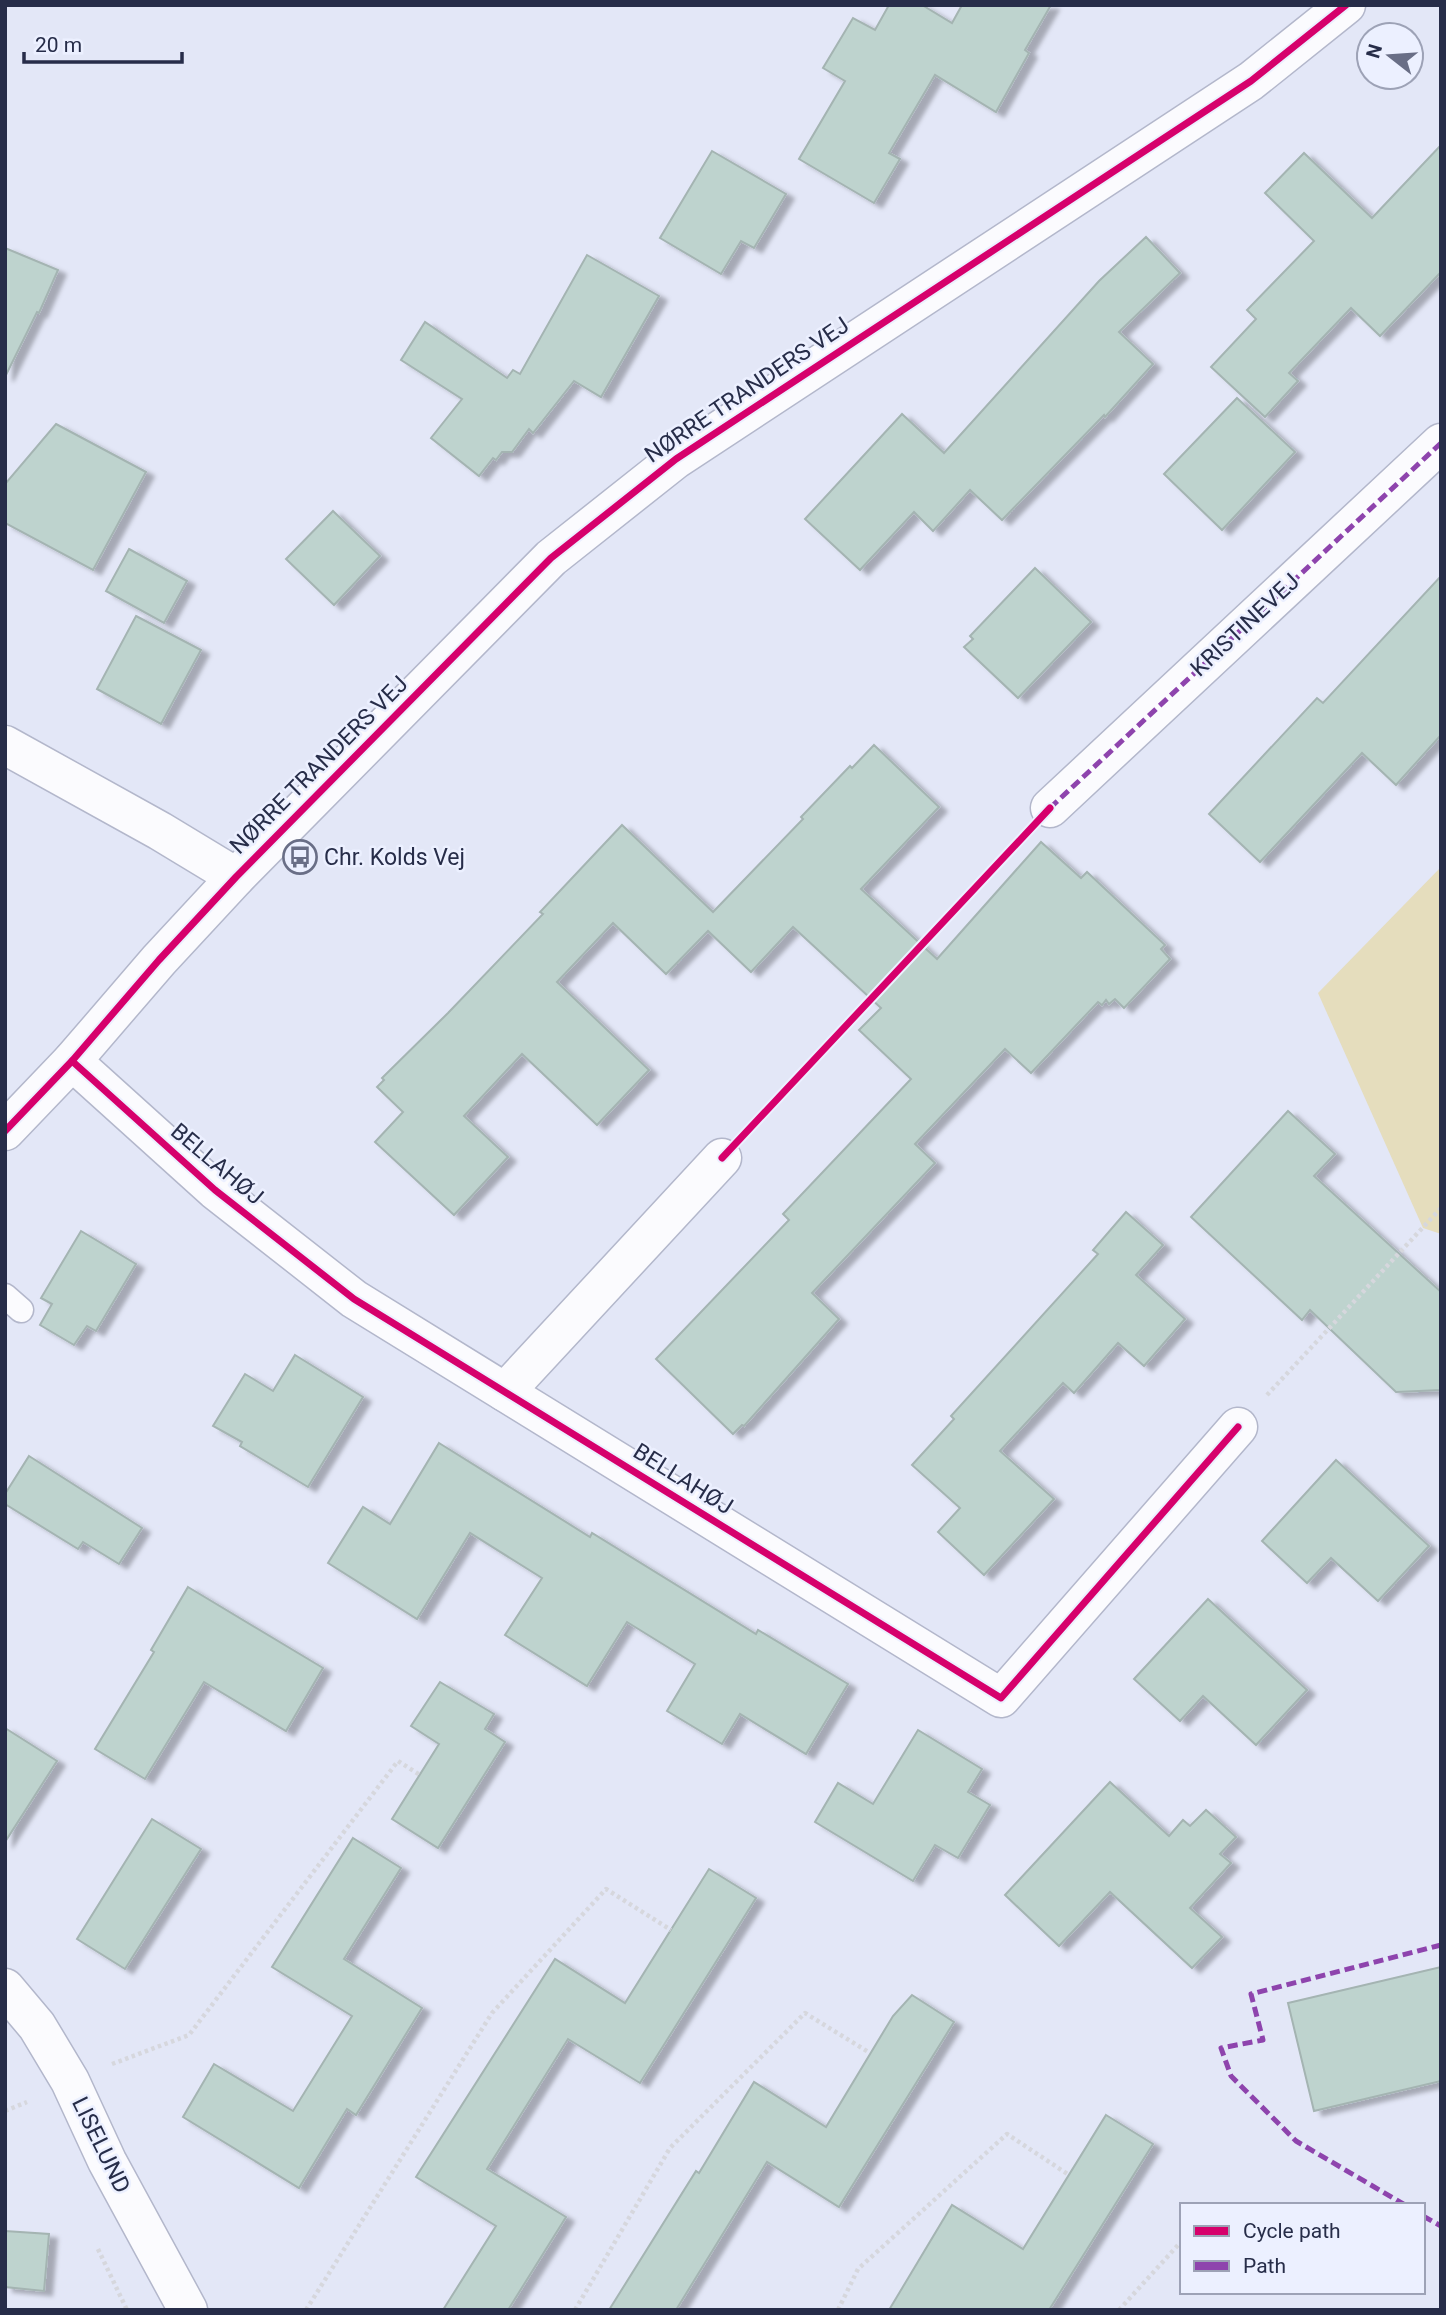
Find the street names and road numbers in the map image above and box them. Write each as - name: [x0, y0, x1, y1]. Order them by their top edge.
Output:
- street label: NØRRE TRANDERS VEJ: [640, 312, 854, 468]
- street label: KRISTINEVEJ: [1185, 568, 1305, 682]
- street label: NØRRE TRANDERS VEJ: [224, 670, 414, 860]
- street label: BELLAHØJ: [165, 1118, 269, 1210]
- street label: BELLAHØJ: [628, 1438, 738, 1520]
- street label: LISELUND: [66, 2093, 136, 2197]

